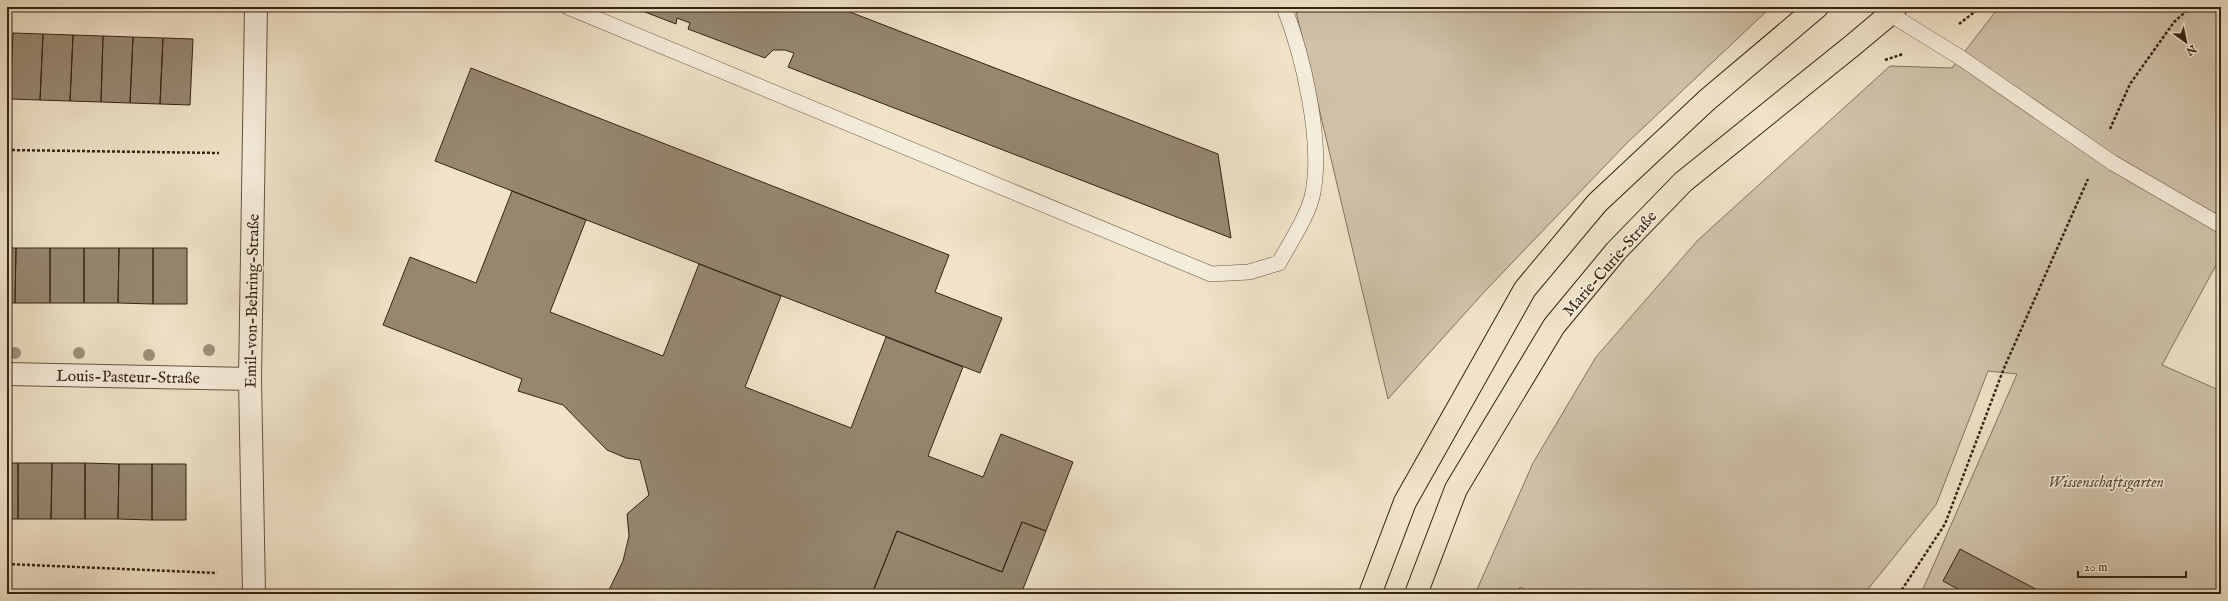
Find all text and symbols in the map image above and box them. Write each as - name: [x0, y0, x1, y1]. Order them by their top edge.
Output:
- north arrow: [2166, 22, 2206, 62]
- text: N: [2183, 41, 2200, 58]
- street label: Marie-Curie-Straße: [1559, 207, 1662, 321]
- street label: Emil-von-Behring-Straße: [241, 214, 265, 388]
- street label: Louis-Pasteur-Straße: [56, 367, 200, 389]
- park label: Wissenschaftsgarten: [2048, 473, 2164, 493]
- scale bar: [2078, 553, 2186, 579]
- text: 20 m: [2084, 560, 2107, 575]

